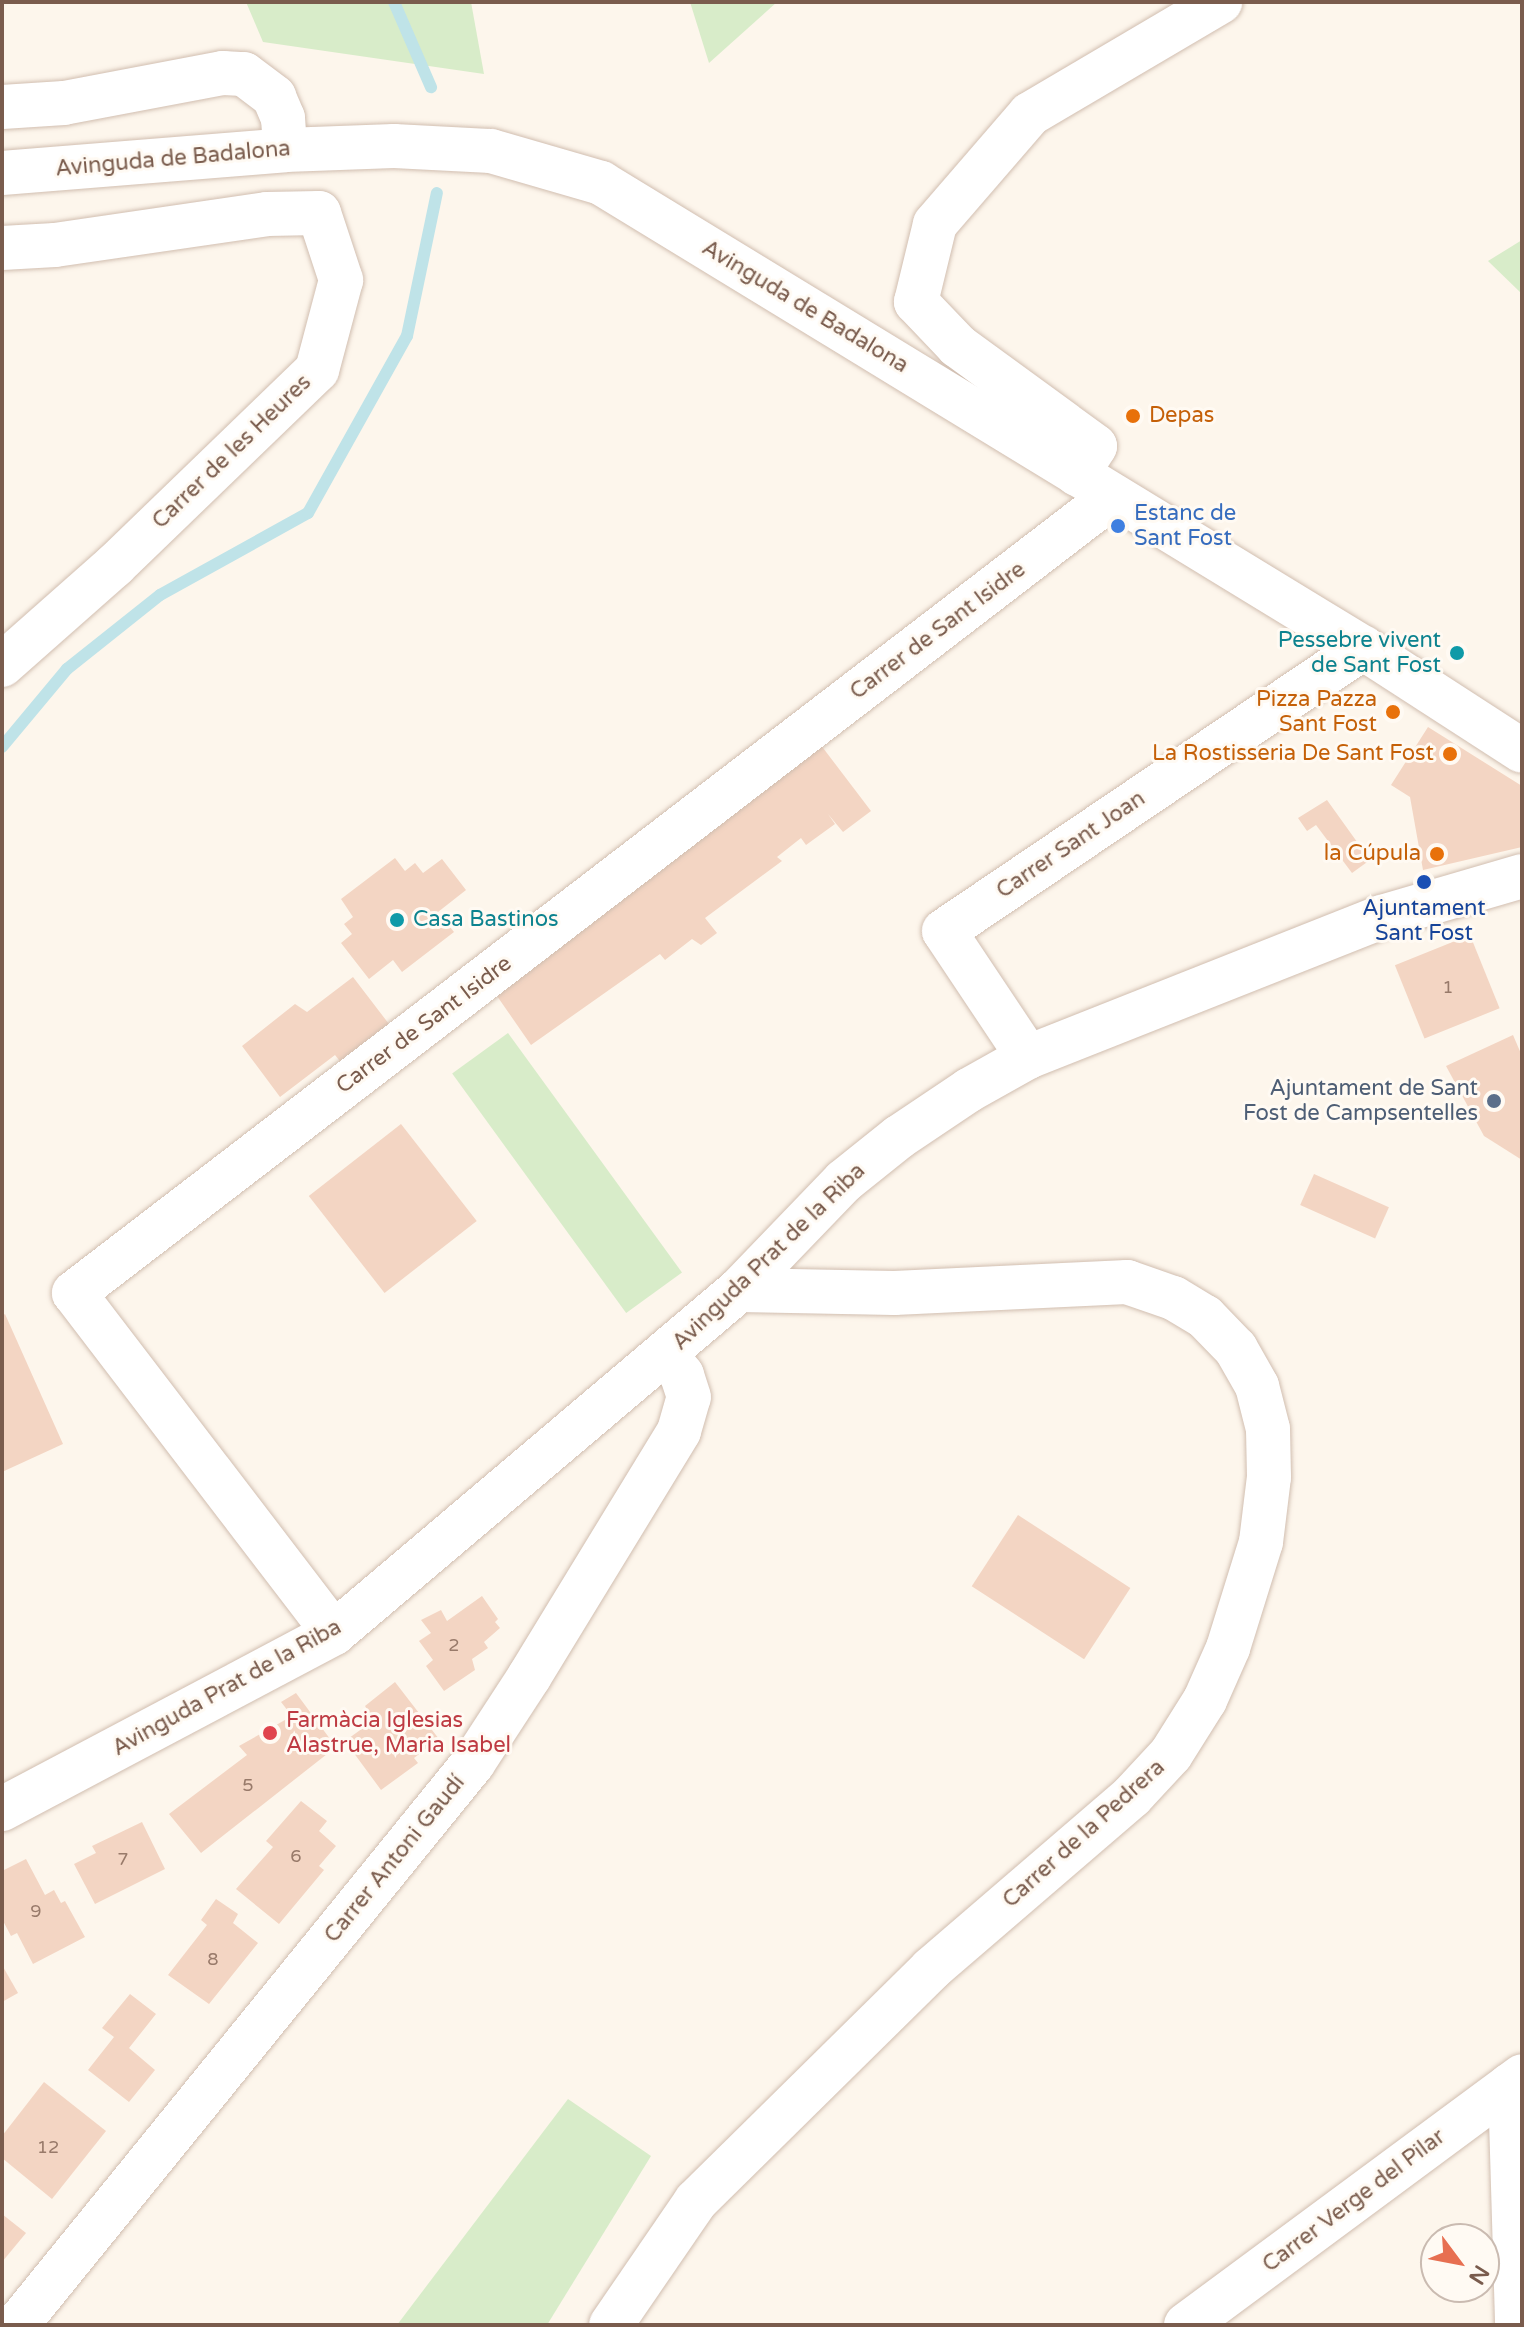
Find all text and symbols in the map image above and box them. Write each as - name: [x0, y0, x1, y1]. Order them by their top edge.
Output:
- street label: Avinguda de Badalona: [54, 136, 292, 182]
- street label: Avinguda de Badalona: [697, 235, 913, 379]
- street label: Carrer de les Heures: [147, 369, 317, 535]
- place label: Depas: [1149, 403, 1214, 429]
- marker: Depas: [1124, 407, 1142, 425]
- place label: Estanc de Sant Fost: [1134, 500, 1236, 552]
- marker: Estanc de Sant Fost: [1109, 517, 1127, 535]
- street label: Carrer de Sant Isidre: [845, 557, 1031, 705]
- place label: Pessebre vivent de Sant Fost: [1278, 627, 1441, 678]
- marker: Pessebre vivent de Sant Fost: [1448, 644, 1466, 662]
- place label: Pizza Pazza Sant Fost: [1256, 686, 1377, 738]
- marker: Pizza Pazza Sant Fost: [1384, 703, 1402, 721]
- place label: La Rostisseria De Sant Fost: [1152, 741, 1434, 767]
- marker: La Rostisseria De Sant Fost: [1441, 745, 1459, 763]
- street label: Carrer Sant Joan: [992, 786, 1150, 904]
- place label: la Cúpula: [1324, 841, 1421, 867]
- marker: la Cúpula: [1428, 845, 1446, 863]
- marker: Ajuntament Sant Fost: [1415, 873, 1433, 891]
- place label: Ajuntament Sant Fost: [1362, 895, 1486, 946]
- place label: Casa Bastinos: [413, 907, 559, 933]
- marker: Casa Bastinos: [388, 911, 406, 929]
- street label: Carrer de Sant Isidre: [331, 951, 517, 1099]
- house number: 1: [1442, 976, 1454, 998]
- place label: Ajuntament de Sant Fost de Campsentelles: [1243, 1075, 1478, 1126]
- marker: Ajuntament de Sant Fost de Campsentelles: [1485, 1092, 1503, 1110]
- street label: Avinguda Prat de la Riba: [667, 1158, 871, 1356]
- street label: Avinguda Prat de la Riba: [108, 1614, 346, 1762]
- house number: 2: [448, 1634, 460, 1656]
- place label: Farmàcia Iglesias Alastrue, Maria Isabel: [286, 1707, 511, 1758]
- marker: Farmàcia Iglesias Alastrue, Maria Isabel: [261, 1724, 279, 1742]
- street label: Carrer de la Pedrera: [998, 1754, 1170, 1914]
- street label: Carrer Antoni Gaudí: [319, 1770, 471, 1948]
- house number: 5: [242, 1774, 254, 1796]
- house number: 6: [290, 1845, 302, 1867]
- house number: 7: [117, 1848, 129, 1870]
- house number: 9: [30, 1900, 42, 1922]
- house number: 8: [207, 1948, 219, 1970]
- street label: Carrer Verge del Pilar: [1258, 2124, 1450, 2278]
- house number: 12: [37, 2136, 59, 2158]
- north arrow: [1420, 2223, 1500, 2303]
- text: N: [1463, 2260, 1494, 2289]

